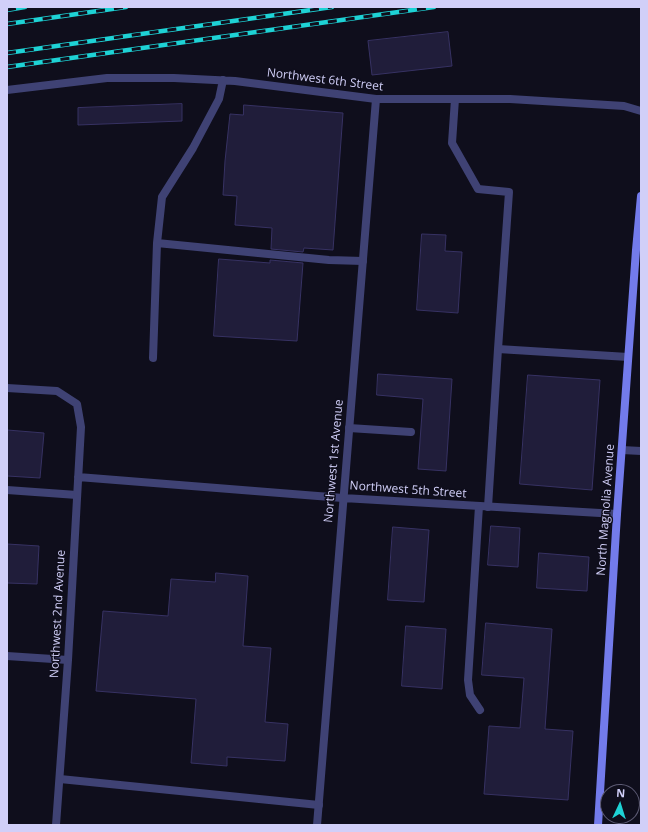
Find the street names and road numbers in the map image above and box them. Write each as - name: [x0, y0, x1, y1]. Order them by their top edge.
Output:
- street label: Northwest 6th Street: [266, 66, 384, 94]
- street label: Northwest 1st Avenue: [321, 399, 347, 523]
- street label: North Magnolia Avenue: [594, 444, 618, 576]
- street label: Northwest 5th Street: [349, 479, 467, 501]
- street label: Northwest 2nd Avenue: [47, 550, 69, 678]

